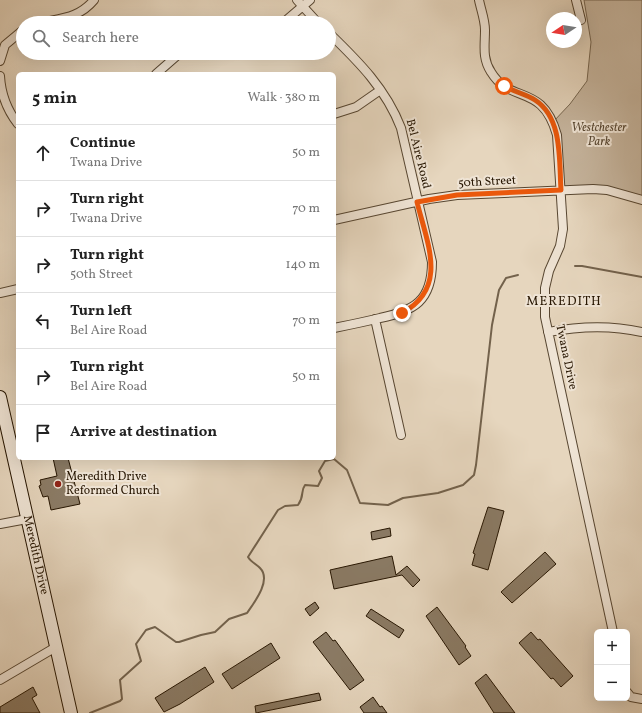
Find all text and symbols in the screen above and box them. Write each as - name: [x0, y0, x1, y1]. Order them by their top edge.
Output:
- north arrow: [546, 12, 582, 48]
- search box: [16, 16, 336, 60]
- icon: search: [30, 27, 52, 49]
- text: Search here: [62, 28, 139, 49]
- route start: [495, 77, 513, 95]
- text: 5 min: [32, 87, 77, 110]
- text: Walk · 380 m: [247, 89, 320, 107]
- street label: Bel Aire Road: [402, 117, 434, 191]
- park label: Westchester Park: [571, 120, 627, 150]
- text: Continue: [70, 133, 135, 154]
- icon: ahead: [32, 142, 54, 164]
- text: 50 m: [292, 144, 320, 162]
- text: Twana Drive: [70, 154, 142, 172]
- street label: 50th Street: [458, 172, 516, 192]
- text: Turn right: [70, 189, 144, 210]
- icon: right: [32, 198, 54, 220]
- text: 70 m: [292, 200, 320, 218]
- text: Twana Drive: [70, 210, 142, 228]
- text: Turn right: [70, 245, 144, 266]
- icon: right: [32, 254, 54, 276]
- text: 140 m: [286, 256, 320, 274]
- text: 50th Street: [70, 266, 133, 284]
- district label: MEREDITH: [526, 293, 602, 311]
- text: Turn left: [70, 301, 132, 322]
- route end: [393, 304, 411, 322]
- icon: left: [32, 310, 54, 332]
- text: 70 m: [292, 312, 320, 330]
- text: Bel Aire Road: [70, 322, 147, 340]
- street label: Twana Drive: [551, 323, 581, 392]
- text: Turn right: [70, 357, 144, 378]
- icon: right: [32, 366, 54, 388]
- text: 50 m: [292, 368, 320, 386]
- text: Bel Aire Road: [70, 378, 147, 396]
- icon: arrive: [32, 422, 54, 444]
- text: Arrive at destination: [70, 422, 217, 443]
- place label: Meredith Drive Reformed Church: [66, 469, 160, 499]
- marker: Meredith Drive Reformed Church: [53, 479, 63, 489]
- street label: Meredith Drive: [19, 514, 52, 597]
- map controls: [594, 629, 630, 701]
- button: +: [594, 629, 630, 665]
- button: −: [594, 665, 630, 701]

